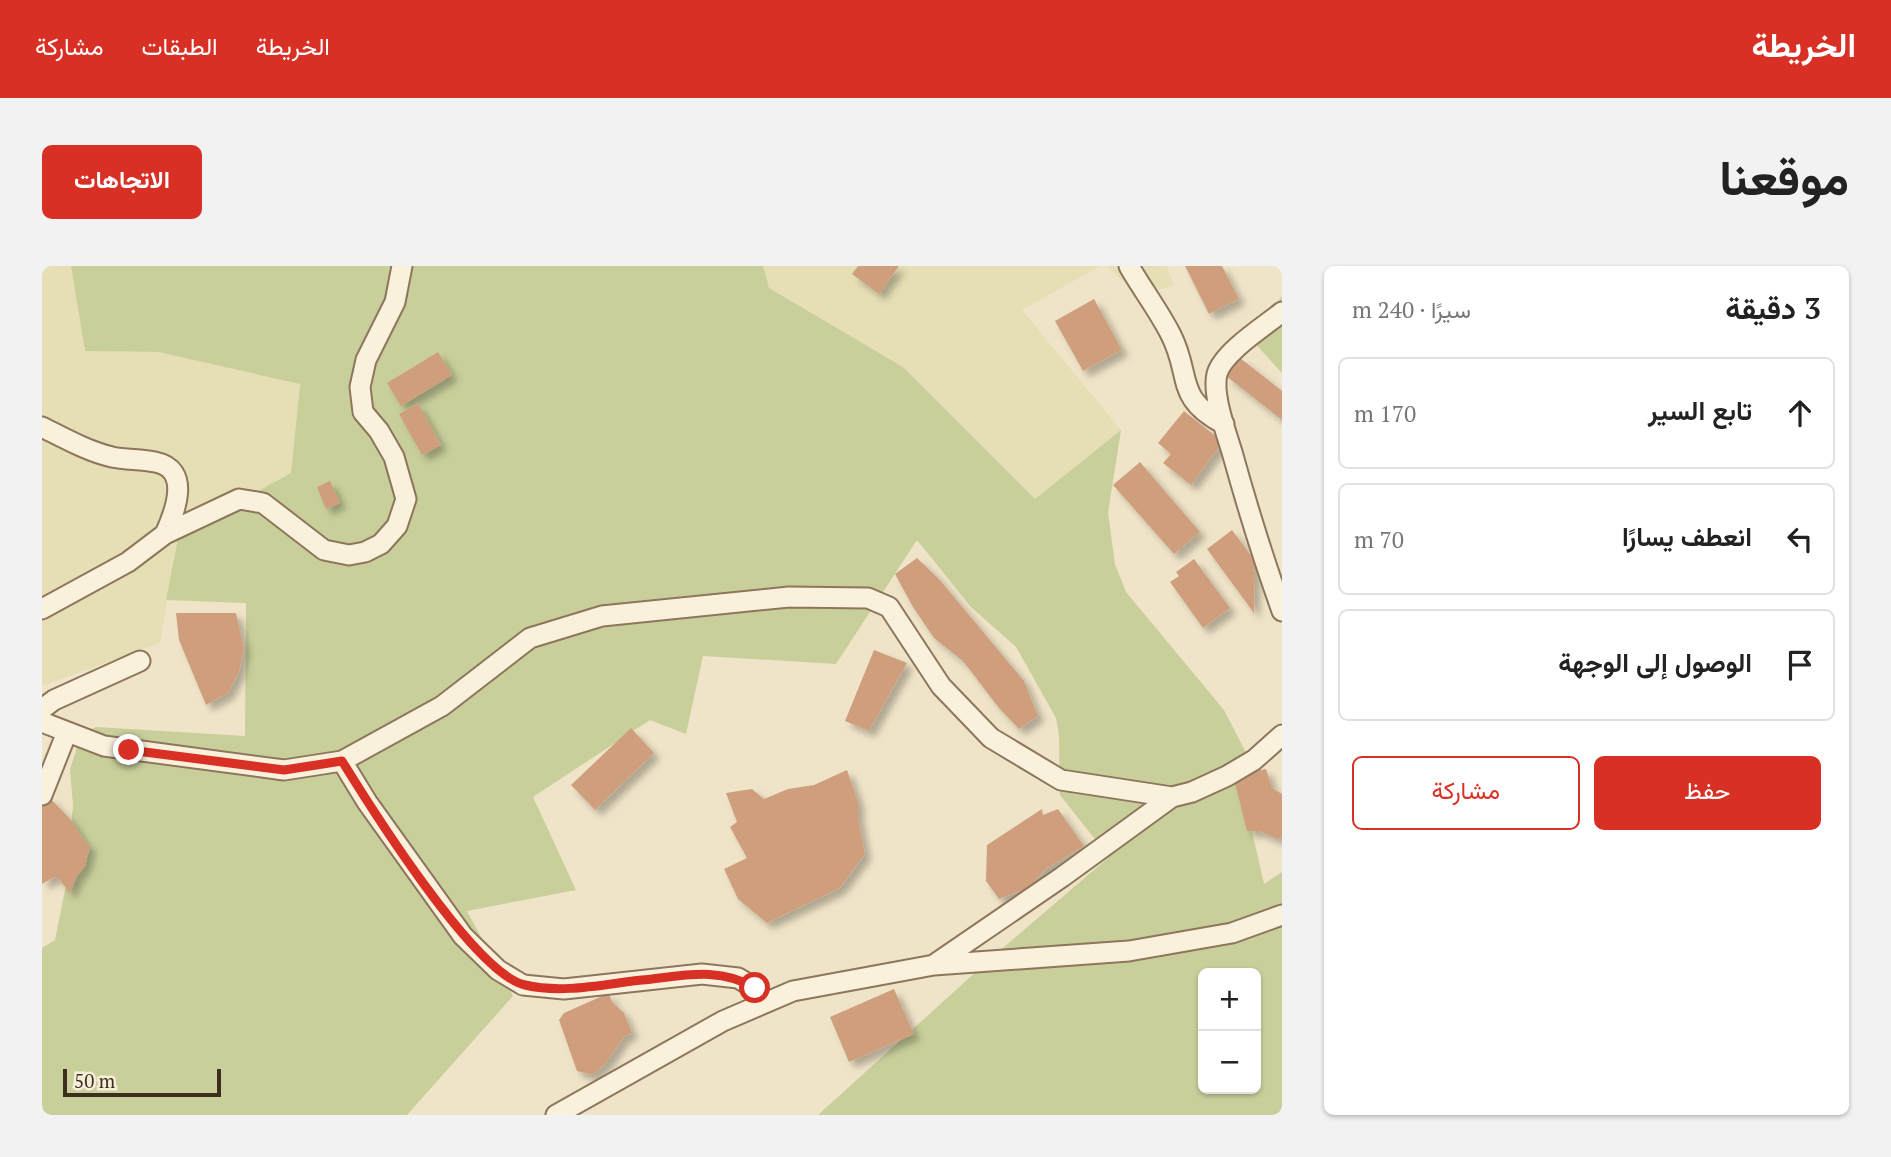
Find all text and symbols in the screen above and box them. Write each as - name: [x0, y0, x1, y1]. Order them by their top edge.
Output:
- text: الخريطة: [1752, 23, 1856, 66]
- text: مشاركة: [35, 30, 103, 62]
- text: الطبقات: [141, 30, 218, 62]
- text: الخريطة: [256, 30, 330, 62]
- text: موقعنا: [1719, 144, 1849, 209]
- button: الاتجاهات: [42, 145, 202, 219]
- text: 3 دقيقة: [1725, 288, 1821, 328]
- text: سيرًا · 240 m: [1352, 294, 1471, 325]
- text: تابع السير: [1648, 393, 1752, 427]
- icon: ahead: [1781, 394, 1819, 432]
- text: 170 m: [1354, 398, 1416, 429]
- text: انعطف يسارًا: [1622, 519, 1752, 553]
- icon: left: [1781, 520, 1819, 558]
- text: 70 m: [1354, 524, 1404, 555]
- text: الوصول إلى الوجهة: [1558, 645, 1752, 679]
- icon: arrive: [1781, 646, 1819, 684]
- route end: [113, 734, 144, 765]
- button: مشاركة: [1352, 756, 1580, 830]
- button: حفظ: [1594, 756, 1821, 830]
- map controls: [1198, 968, 1261, 1094]
- button: +: [1198, 968, 1261, 1031]
- route start: [739, 972, 770, 1003]
- button: −: [1198, 1031, 1261, 1094]
- scale bar: [63, 1066, 220, 1098]
- text: 50 m: [74, 1068, 115, 1093]

